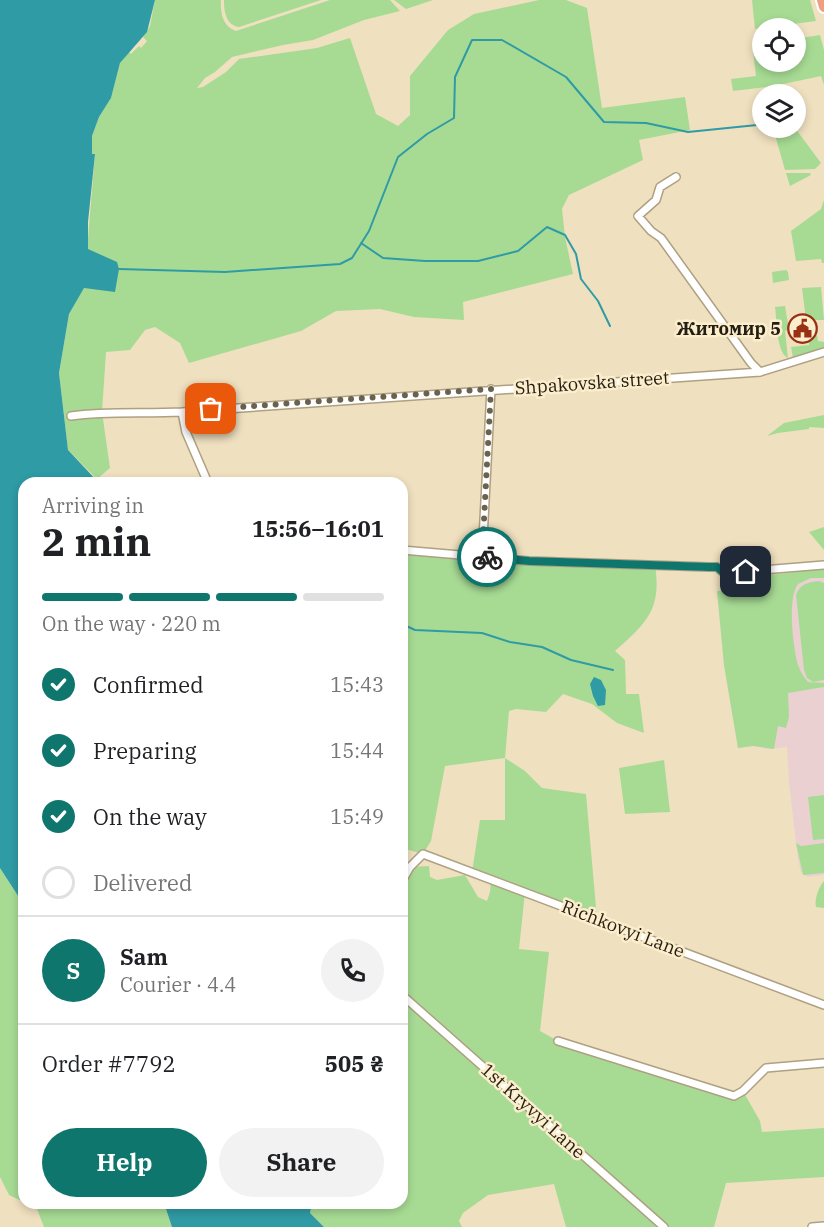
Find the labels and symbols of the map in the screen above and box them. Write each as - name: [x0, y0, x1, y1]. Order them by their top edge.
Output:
- public building icon: Житомир 5: [786, 313, 818, 345]
- place label: Житомир 5: [676, 317, 781, 340]
- street label: Shpakovska street: [514, 366, 670, 399]
- pin: [185, 383, 236, 434]
- courier: [457, 527, 517, 587]
- pin: [720, 546, 771, 597]
- street label: Richkovyi Lane: [559, 895, 688, 963]
- street label: 1st Kryvyi Lane: [476, 1058, 590, 1163]

